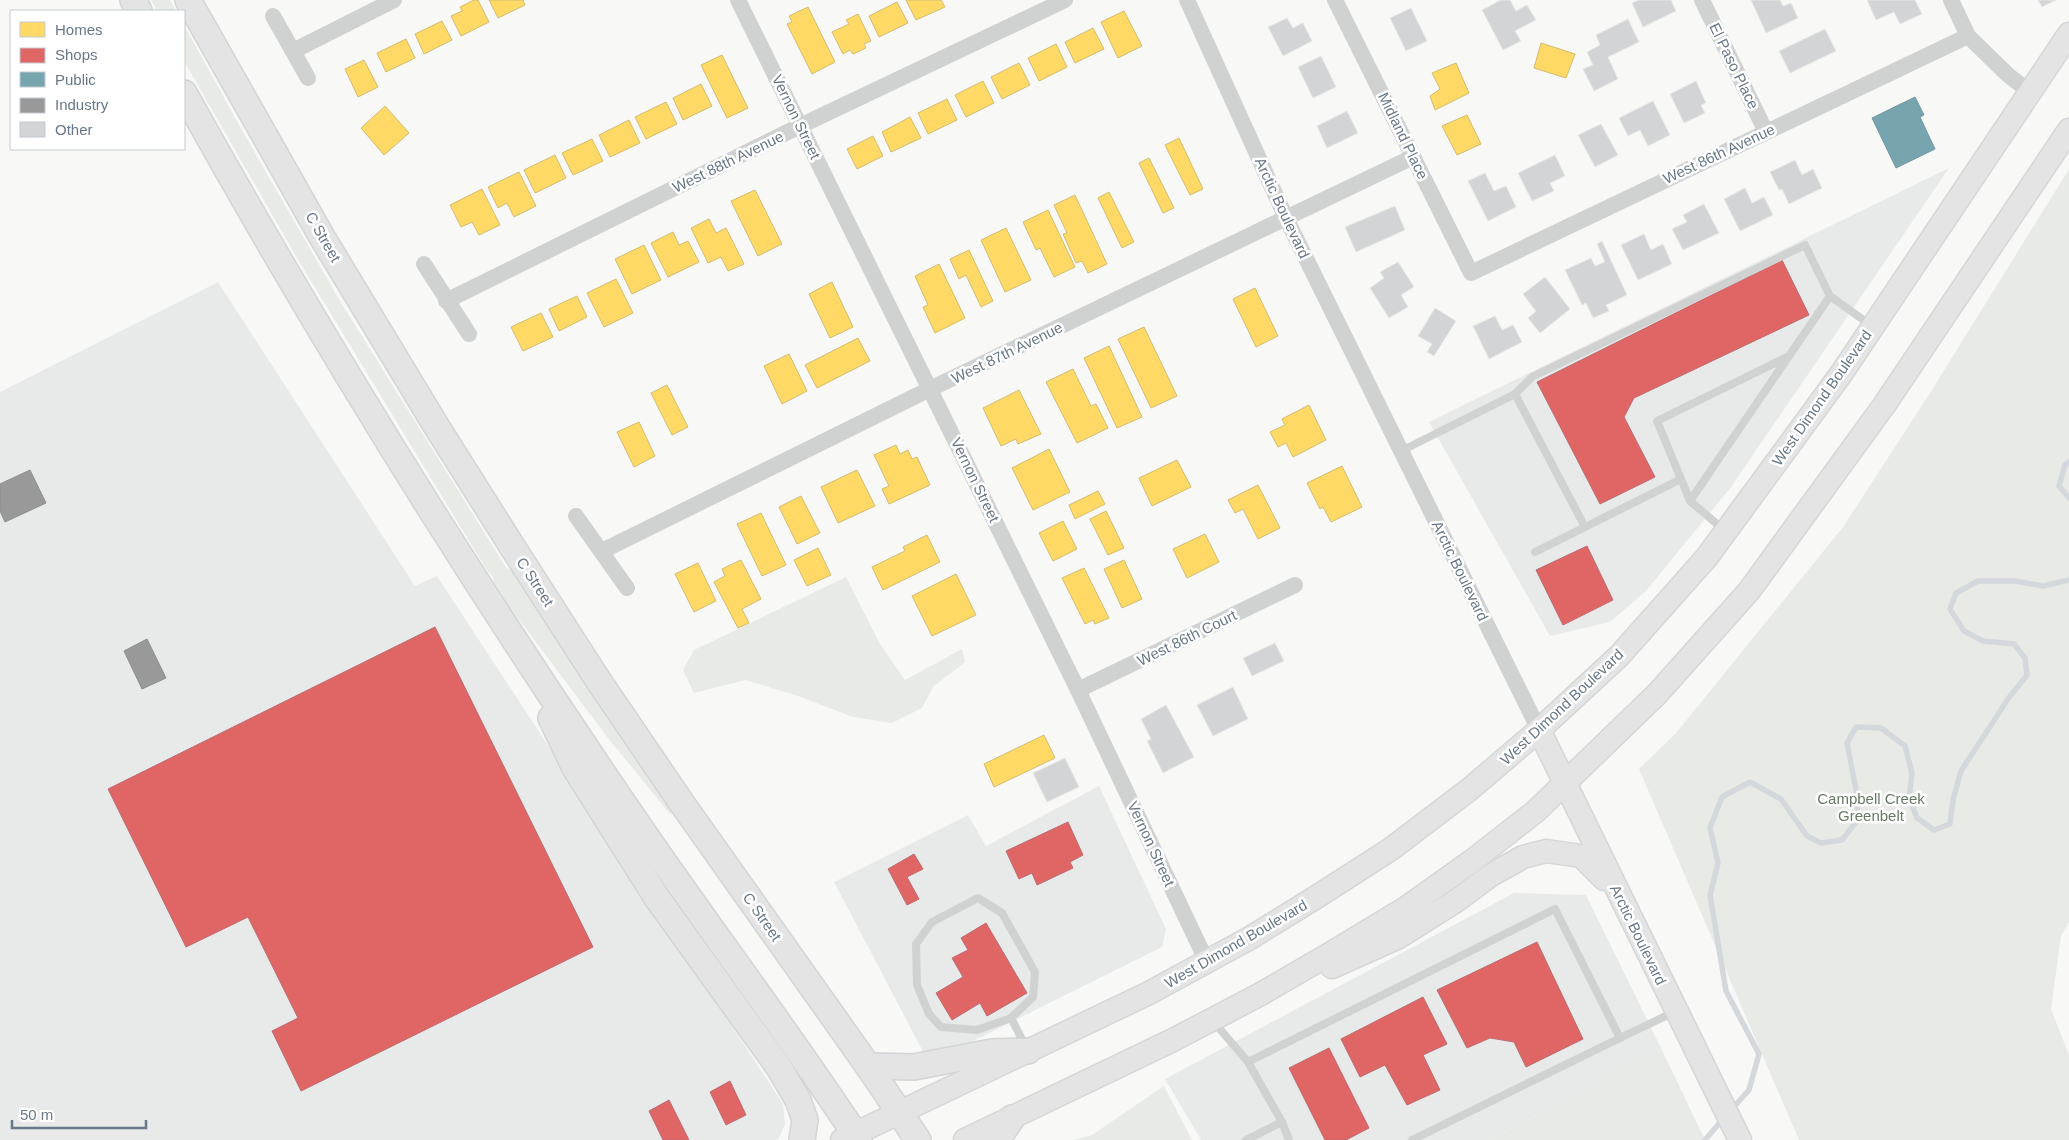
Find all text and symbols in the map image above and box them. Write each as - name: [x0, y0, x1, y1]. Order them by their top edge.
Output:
- legend: [10, 10, 185, 150]
- street label: El Paso Place: [1706, 20, 1763, 111]
- text: Homes: [55, 21, 103, 38]
- text: Shops: [55, 46, 98, 63]
- text: Public: [55, 71, 96, 88]
- street label: Vernon Street: [769, 72, 825, 162]
- street label: Midland Place: [1375, 90, 1432, 182]
- text: Industry: [55, 96, 109, 113]
- street label: West 86th Avenue: [1660, 120, 1777, 187]
- text: Other: [55, 121, 93, 138]
- street label: West 88th Avenue: [670, 127, 786, 196]
- street label: Arctic Boulevard: [1252, 155, 1313, 261]
- street label: C Street: [302, 209, 345, 266]
- street label: West 87th Avenue: [949, 318, 1065, 387]
- street label: West Dimond Boulevard: [1768, 327, 1875, 469]
- street label: Vernon Street: [948, 435, 1004, 525]
- street label: Arctic Boulevard: [1429, 518, 1492, 624]
- street label: C Street: [513, 554, 558, 610]
- street label: West 86th Court: [1134, 606, 1240, 669]
- street label: West Dimond Boulevard: [1497, 645, 1627, 768]
- park label: Campbell Creek Greenbelt: [1817, 790, 1925, 824]
- street label: Vernon Street: [1124, 799, 1179, 890]
- street label: Arctic Boulevard: [1607, 882, 1670, 988]
- street label: C Street: [740, 889, 786, 945]
- street label: West Dimond Boulevard: [1162, 896, 1310, 991]
- scale bar: [12, 1098, 146, 1130]
- text: 50 m: [20, 1106, 53, 1123]

